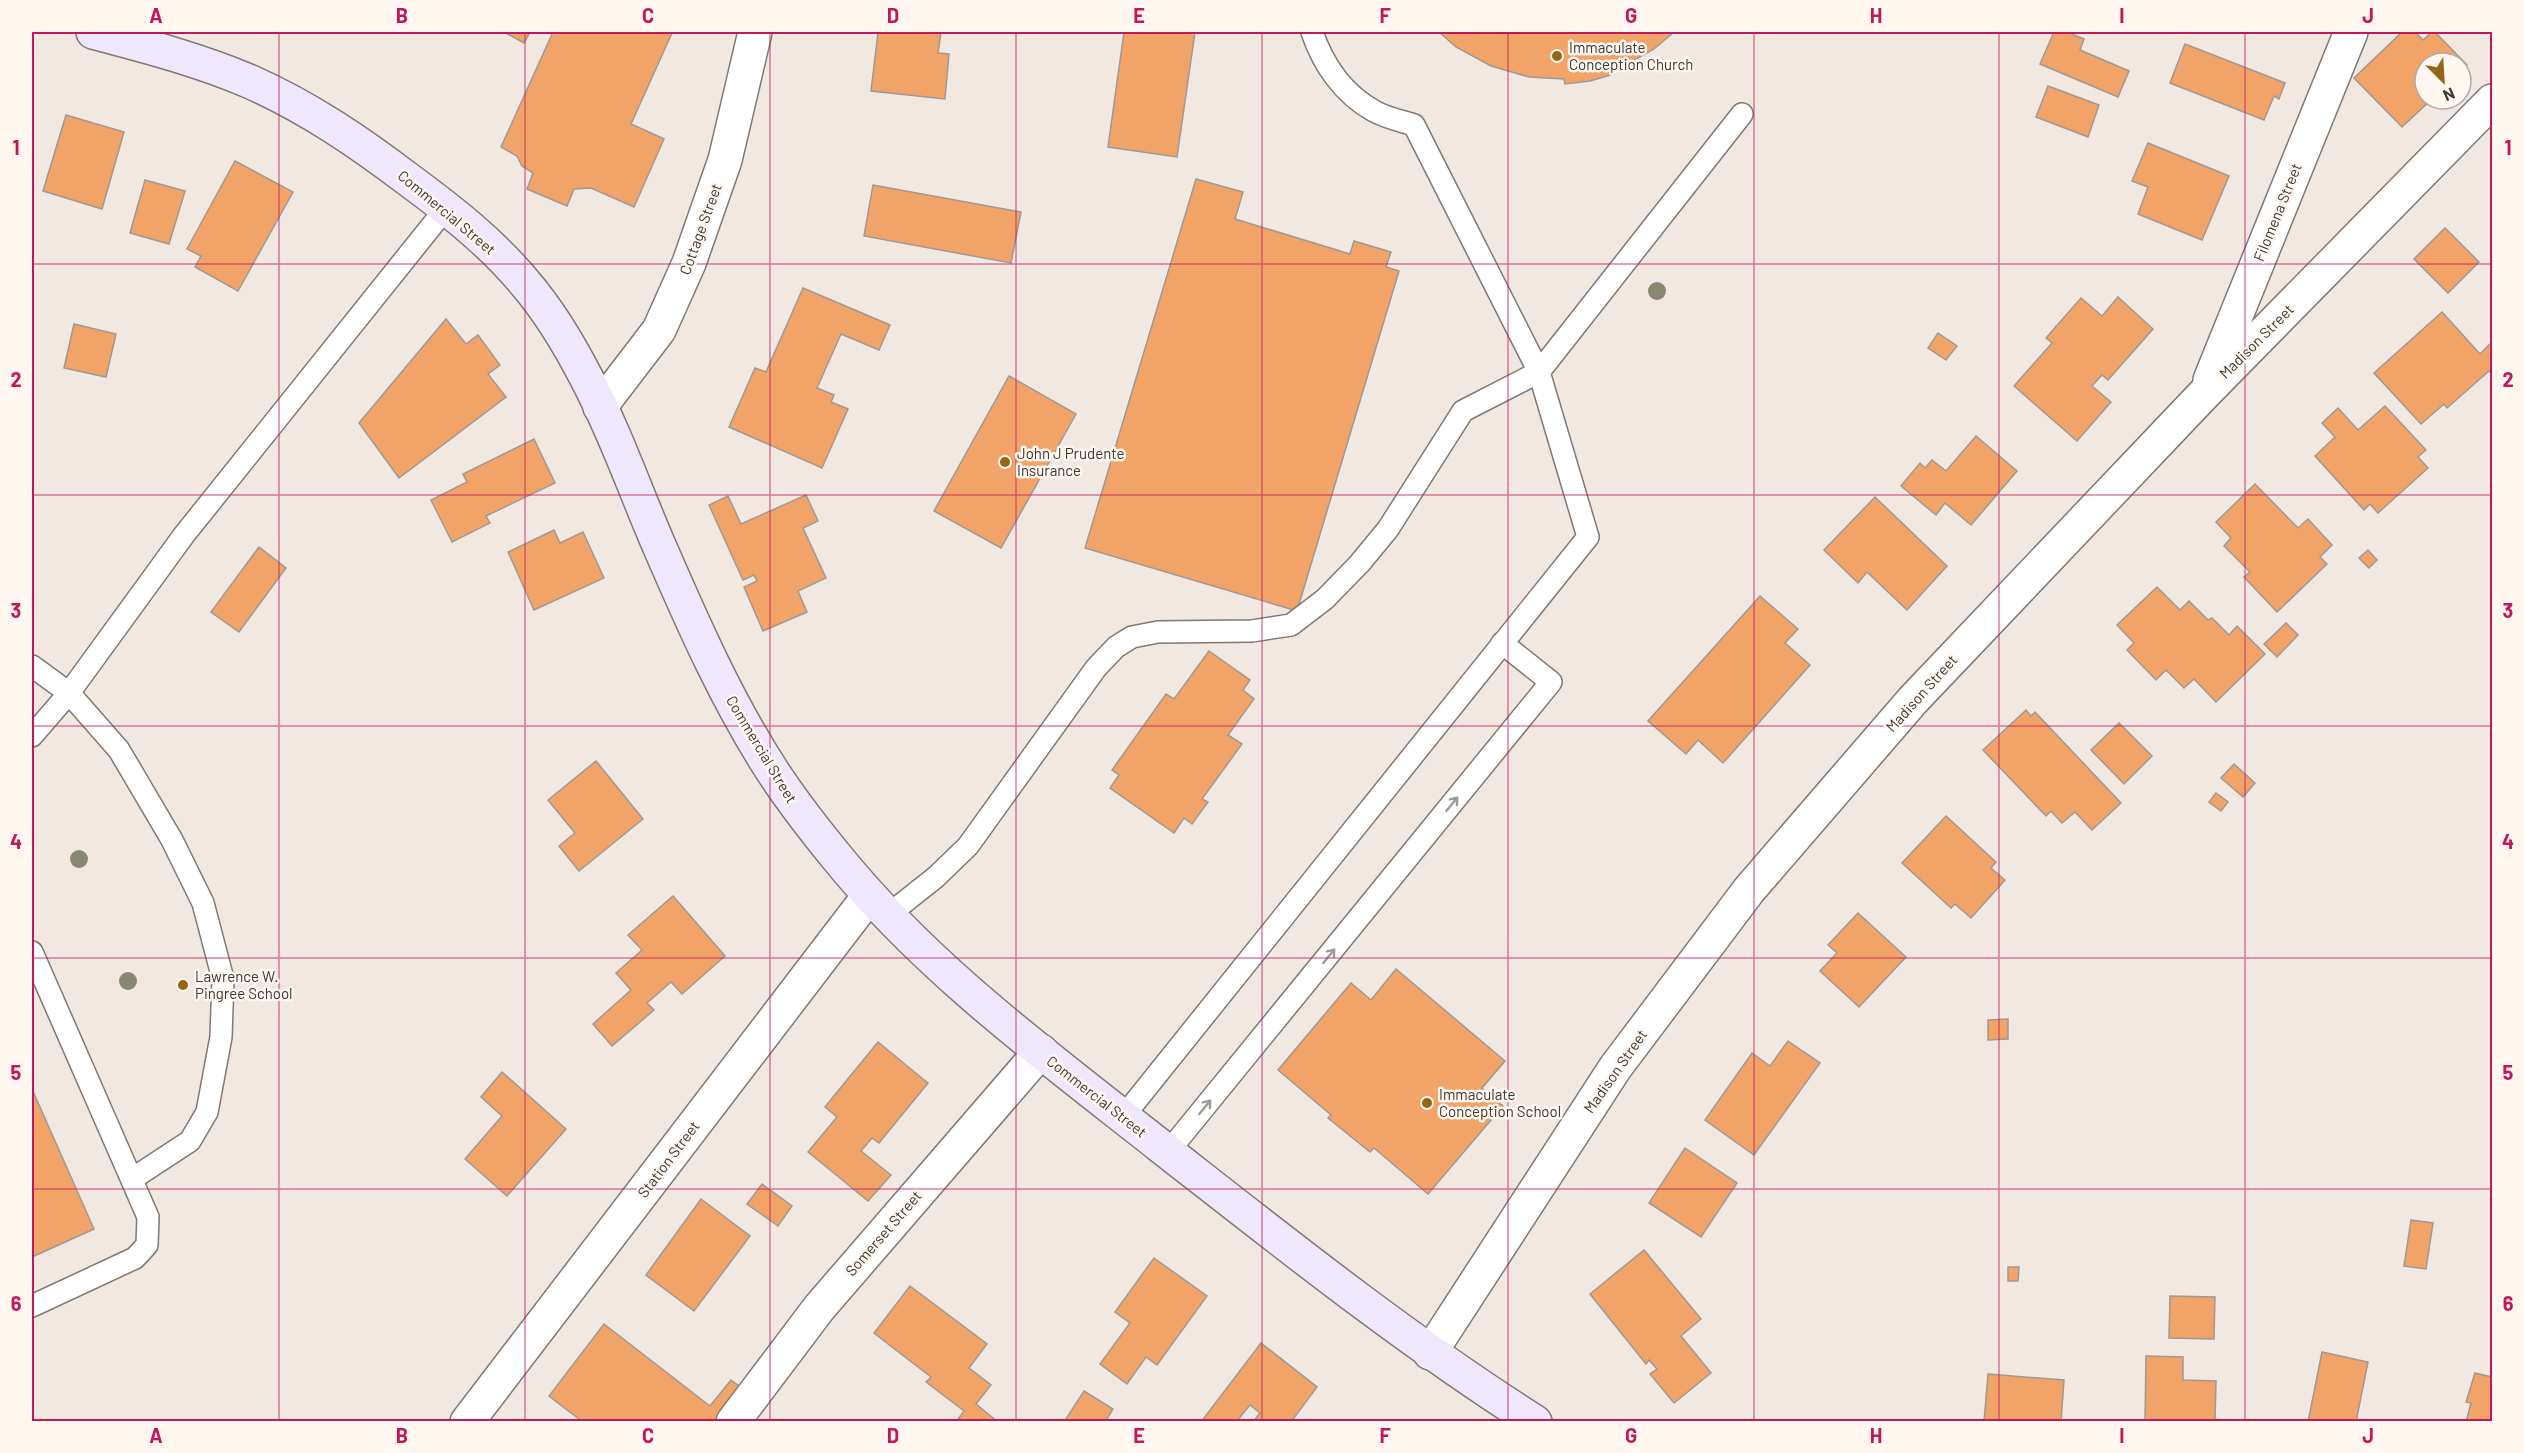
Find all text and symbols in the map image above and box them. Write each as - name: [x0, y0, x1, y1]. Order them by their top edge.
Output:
- text: A: [149, 3, 163, 27]
- text: B: [396, 3, 408, 27]
- text: C: [642, 3, 654, 27]
- text: D: [887, 3, 899, 27]
- text: E: [1133, 3, 1145, 27]
- text: F: [1379, 3, 1391, 27]
- text: G: [1625, 3, 1637, 27]
- text: H: [1870, 3, 1882, 27]
- text: I: [2119, 3, 2125, 27]
- text: J: [2362, 3, 2374, 27]
- place label: Immaculate Conception Church: [1569, 38, 1693, 73]
- marker: Immaculate Conception Church: [1550, 49, 1564, 63]
- north arrow: [2413, 51, 2473, 111]
- text: N: [2441, 84, 2458, 106]
- text: 1: [12, 135, 20, 159]
- text: 1: [2504, 135, 2512, 159]
- street label: Filomena Street: [2249, 160, 2305, 264]
- street label: Commercial Street: [394, 166, 500, 258]
- street label: Cottage Street: [675, 181, 725, 277]
- street label: Madison Street: [2215, 300, 2297, 382]
- text: 2: [10, 367, 22, 391]
- text: 2: [2502, 367, 2514, 391]
- place label: John J Prudente Insurance: [1017, 444, 1125, 479]
- marker: John J Prudente Insurance: [998, 455, 1012, 469]
- text: 3: [11, 598, 21, 622]
- text: 3: [2503, 598, 2513, 622]
- street label: Madison Street: [1882, 651, 1960, 735]
- street label: Commercial Street: [723, 692, 801, 806]
- one-way arrow: [1445, 796, 1458, 812]
- text: 4: [10, 829, 22, 853]
- text: 4: [2502, 829, 2514, 853]
- one-way arrow: [1322, 948, 1335, 964]
- place label: Lawrence W. Pingree School: [195, 967, 293, 1002]
- marker: Lawrence W. Pingree School: [176, 978, 190, 992]
- street label: Madison Street: [1580, 1026, 1650, 1116]
- street label: Commercial Street: [1043, 1051, 1151, 1141]
- text: 5: [11, 1060, 22, 1084]
- text: 5: [2503, 1060, 2514, 1084]
- place label: Immaculate Conception School: [1439, 1085, 1561, 1120]
- marker: Immaculate Conception School: [1420, 1096, 1434, 1110]
- one-way arrow: [1199, 1099, 1212, 1115]
- street label: Station Street: [633, 1117, 703, 1201]
- street label: Somerset Street: [841, 1187, 925, 1279]
- text: 6: [11, 1291, 22, 1315]
- text: 6: [2503, 1291, 2514, 1315]
- text: A: [149, 1423, 163, 1447]
- text: B: [396, 1423, 408, 1447]
- text: C: [642, 1423, 654, 1447]
- text: D: [887, 1423, 899, 1447]
- text: E: [1133, 1423, 1145, 1447]
- text: F: [1379, 1423, 1391, 1447]
- text: G: [1625, 1423, 1637, 1447]
- text: H: [1870, 1423, 1882, 1447]
- text: I: [2119, 1423, 2125, 1447]
- text: J: [2362, 1423, 2374, 1447]

